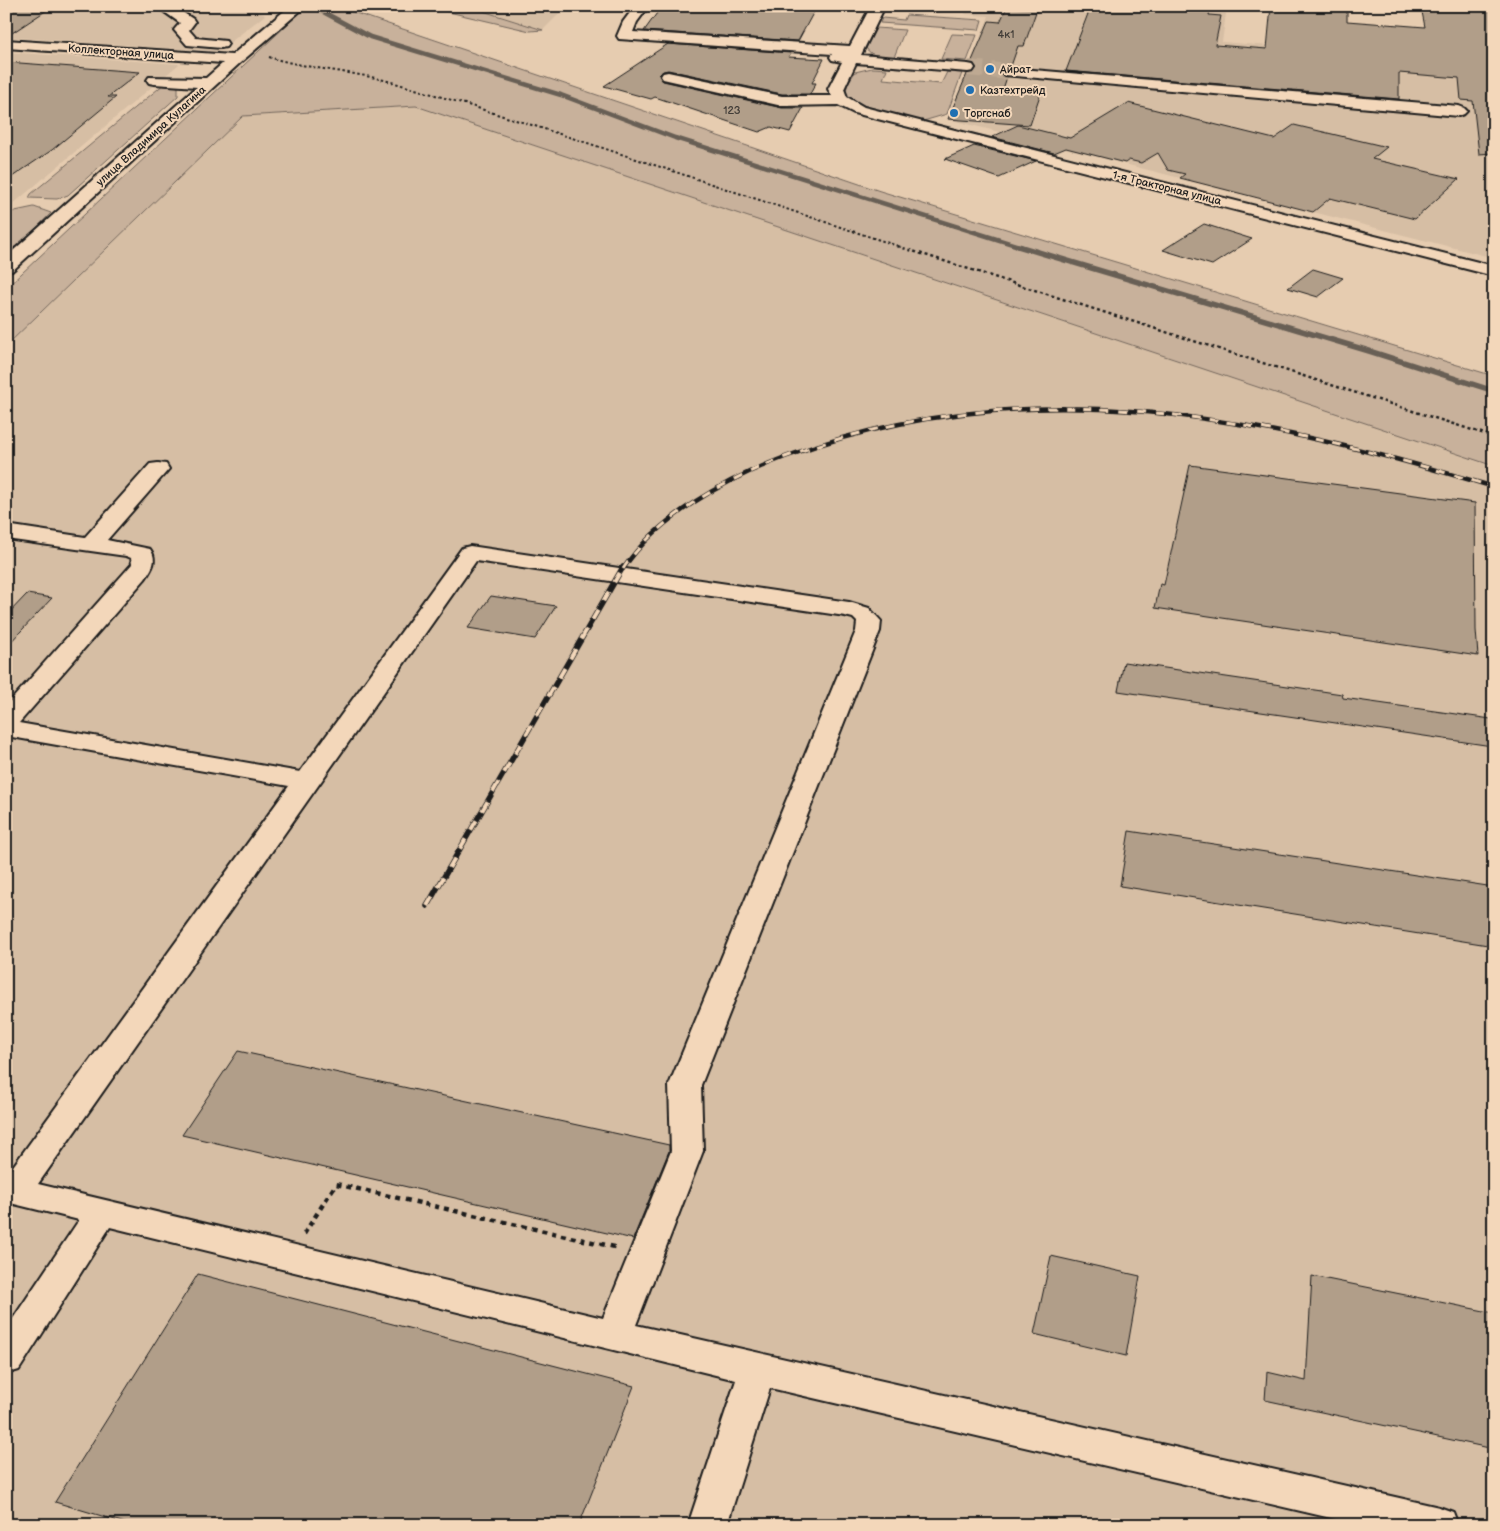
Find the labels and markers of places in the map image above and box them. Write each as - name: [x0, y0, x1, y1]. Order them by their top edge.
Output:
- marker: Айрат: [984, 63, 996, 75]
- place label: Айрат: [999, 63, 1031, 76]
- marker: Казтехтрейд: [964, 84, 976, 96]
- place label: Казтехтрейд: [980, 84, 1046, 97]
- marker: Торгснаб: [948, 107, 960, 119]
- place label: Торгснаб: [964, 107, 1011, 120]

